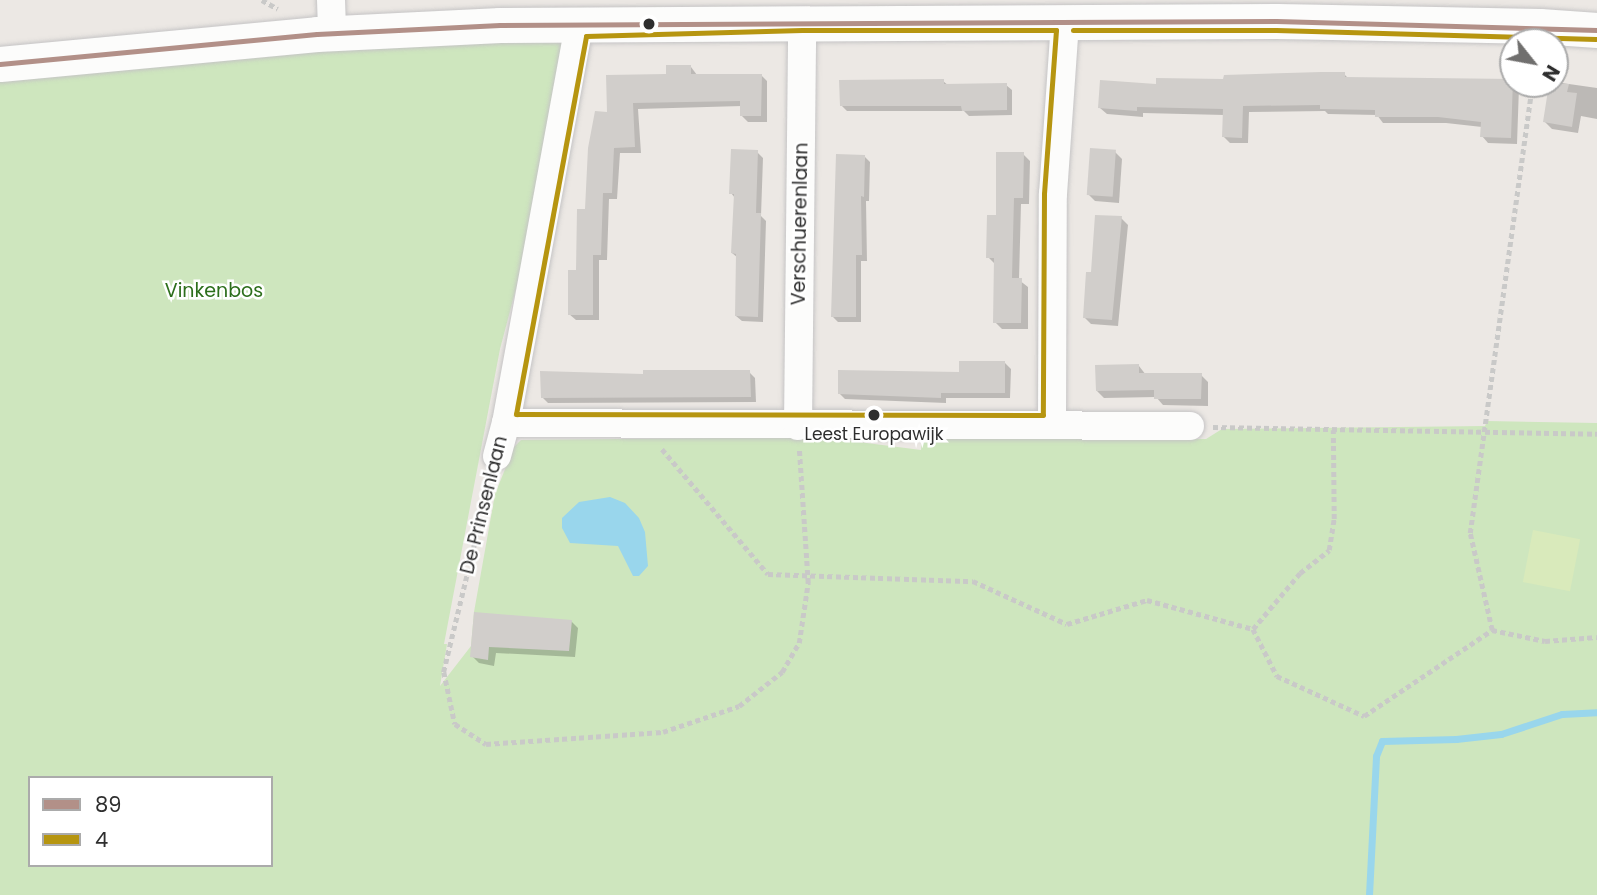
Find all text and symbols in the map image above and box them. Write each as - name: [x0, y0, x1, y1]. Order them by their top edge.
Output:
- unlabelled marker: [642, 17, 656, 31]
- north arrow: [1499, 28, 1569, 98]
- text: N: [1535, 60, 1566, 86]
- street label: Verschuerenlaan: [787, 142, 813, 306]
- park label: Vinkenbos: [165, 280, 263, 302]
- marker: Leest Europawijk: [867, 408, 881, 422]
- place label: Leest Europawijk: [805, 425, 943, 445]
- street label: De Prinsenlaan: [456, 434, 512, 576]
- legend: [28, 776, 273, 867]
- text: 89: [95, 790, 121, 819]
- text: 4: [95, 825, 108, 854]

